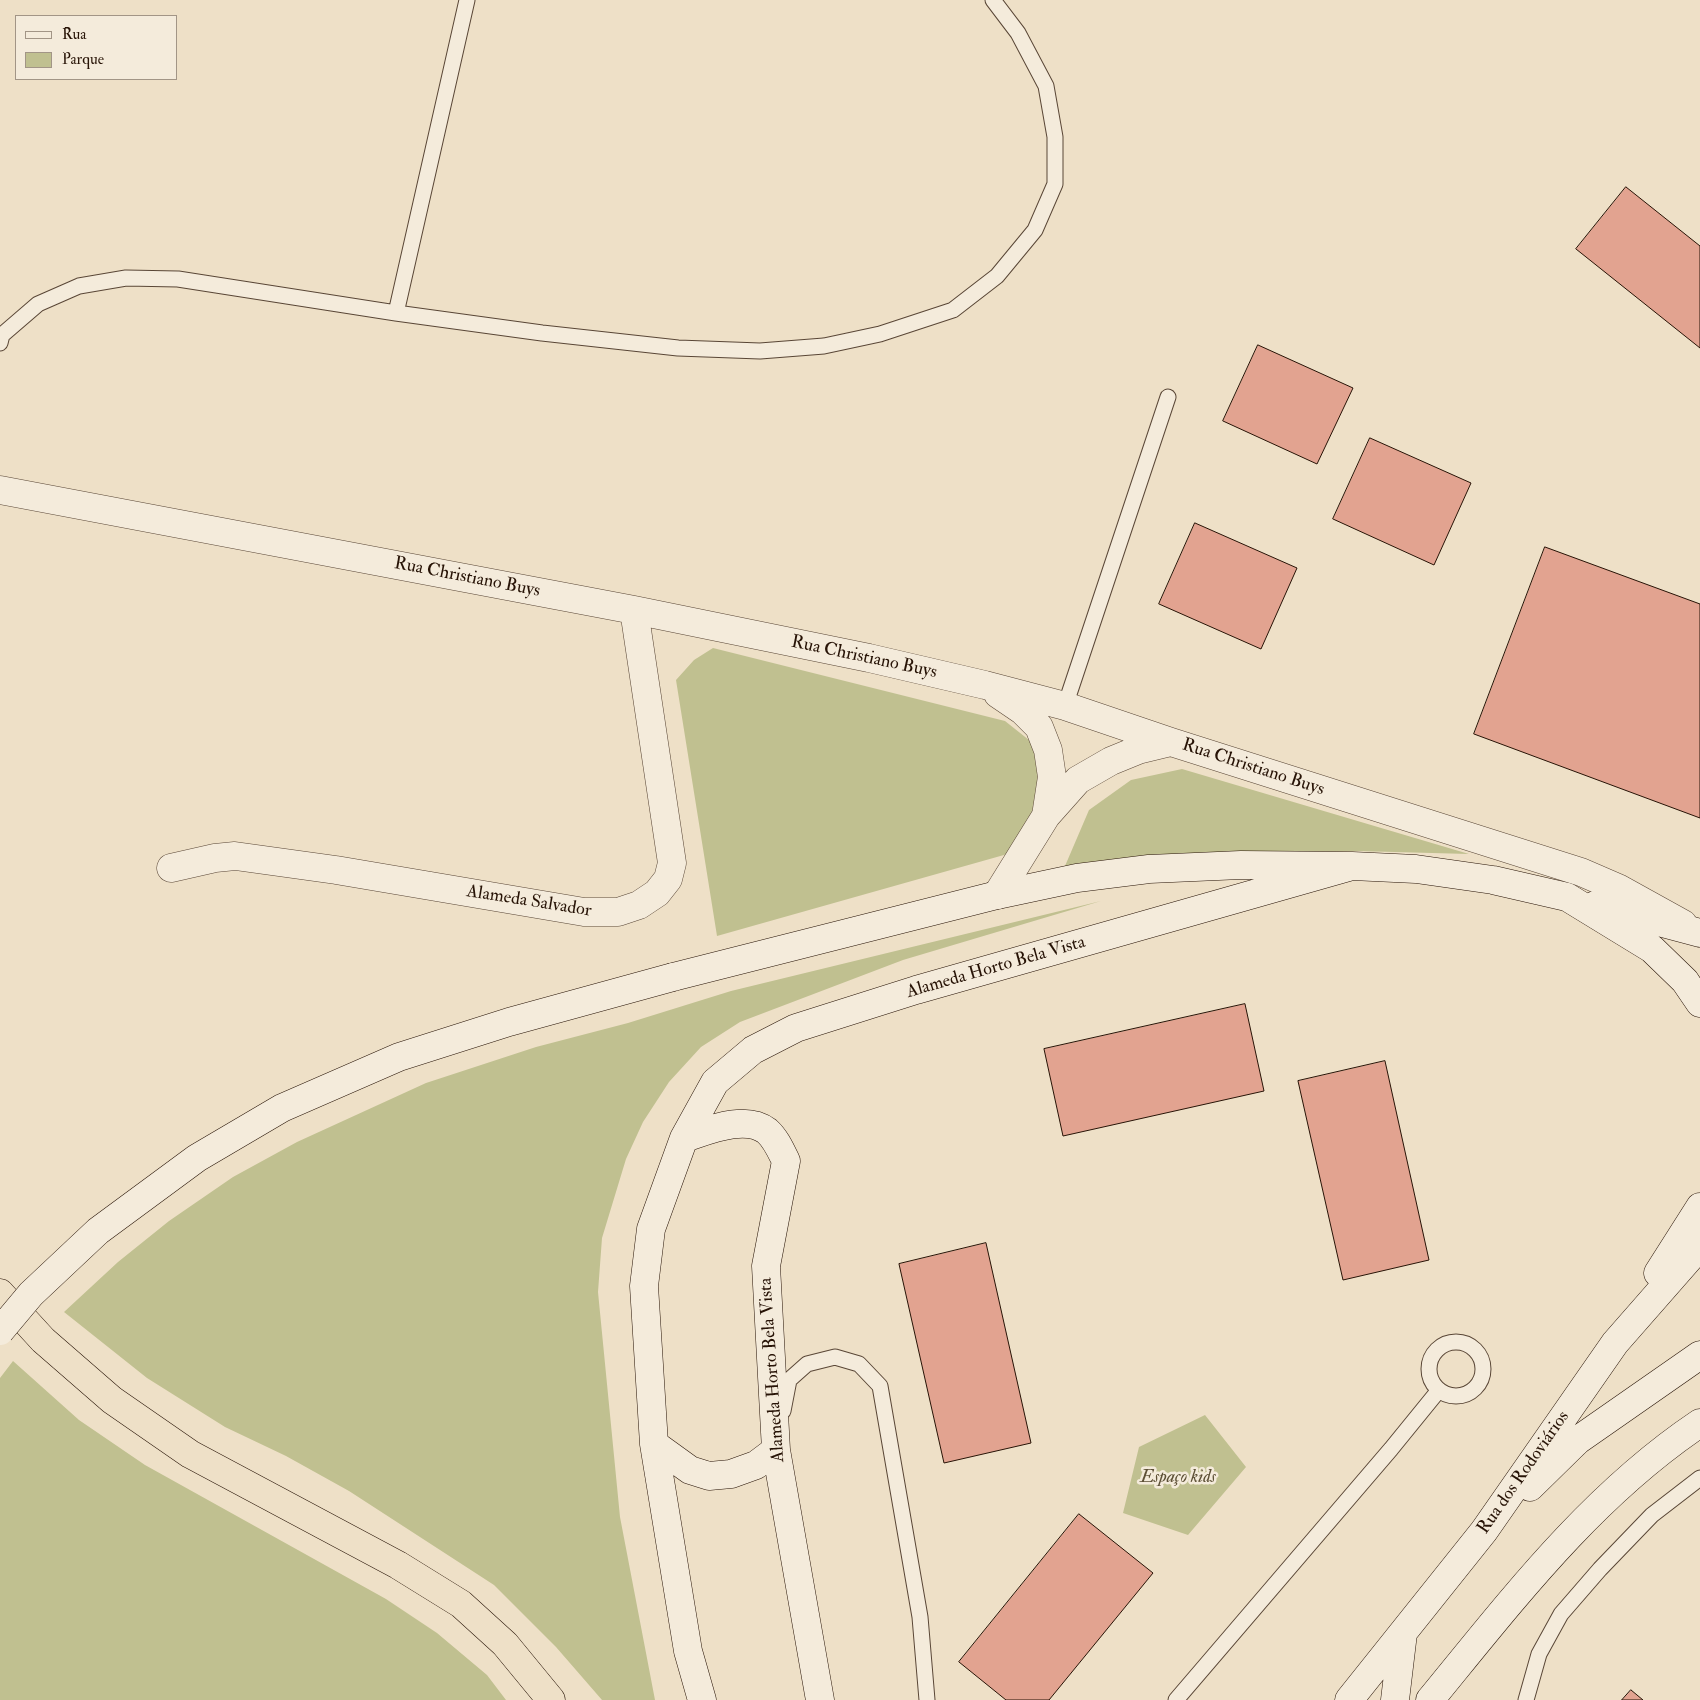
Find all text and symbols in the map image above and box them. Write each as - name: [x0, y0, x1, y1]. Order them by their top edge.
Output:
- legend: [15, 15, 178, 80]
- text: Rua: [62, 25, 87, 44]
- text: Parque: [62, 50, 104, 69]
- street label: Rua Christiano Buys: [392, 553, 542, 603]
- street label: Rua Christiano Buys: [789, 632, 939, 684]
- street label: Rua Christiano Buys: [1179, 735, 1327, 801]
- street label: Alameda Salvador: [465, 881, 593, 923]
- street label: Alameda Horto Bela Vista: [904, 932, 1088, 1004]
- street label: Alameda Horto Bela Vista: [756, 1277, 790, 1463]
- street label: Rua dos Rodoviários: [1473, 1407, 1575, 1539]
- park label: Espaço kids: [1140, 1467, 1216, 1489]

